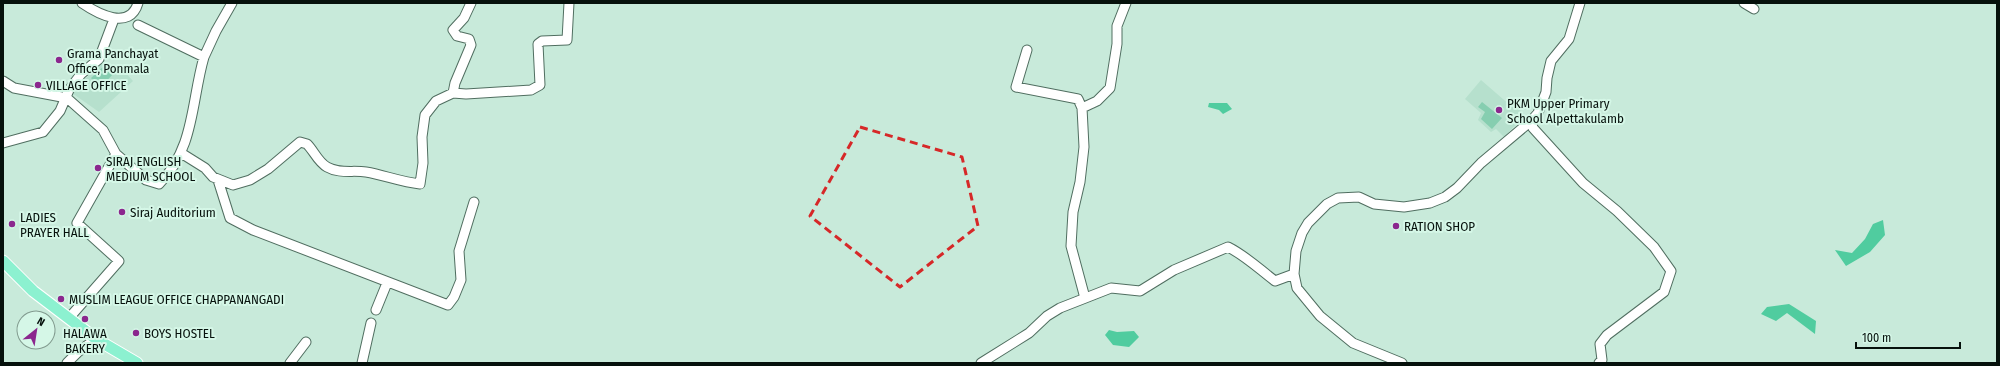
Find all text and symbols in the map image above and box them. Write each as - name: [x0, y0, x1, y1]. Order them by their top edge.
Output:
- place label: Grama Panchayat Office, Ponmala: [67, 46, 159, 76]
- marker: Grama Panchayat Office, Ponmala: [54, 55, 64, 65]
- place label: VILLAGE OFFICE: [46, 78, 127, 93]
- marker: VILLAGE OFFICE: [33, 80, 43, 90]
- place label: PKM Upper Primary School Alpettakulamb: [1507, 96, 1624, 126]
- marker: PKM Upper Primary School Alpettakulamb: [1494, 105, 1504, 115]
- place label: SIRAJ ENGLISH MEDIUM SCHOOL: [106, 154, 195, 184]
- marker: SIRAJ ENGLISH MEDIUM SCHOOL: [93, 163, 103, 173]
- place label: Siraj Auditorium: [130, 205, 216, 220]
- marker: Siraj Auditorium: [117, 207, 127, 217]
- place label: LADIES PRAYER HALL: [20, 210, 89, 240]
- marker: LADIES PRAYER HALL: [7, 219, 17, 229]
- place label: RATION SHOP: [1404, 219, 1475, 234]
- marker: RATION SHOP: [1391, 221, 1401, 231]
- place label: MUSLIM LEAGUE OFFICE CHAPPANANGADI: [69, 292, 284, 307]
- marker: MUSLIM LEAGUE OFFICE CHAPPANANGADI: [56, 294, 66, 304]
- north arrow: [16, 310, 56, 350]
- text: N: [35, 314, 47, 329]
- marker: HALAWA BAKERY: [80, 314, 90, 324]
- scale bar: [1856, 324, 1960, 350]
- place label: HALAWA BAKERY: [63, 326, 107, 356]
- place label: BOYS HOSTEL: [144, 326, 215, 341]
- marker: BOYS HOSTEL: [131, 328, 141, 338]
- text: 100 m: [1862, 331, 1891, 345]

